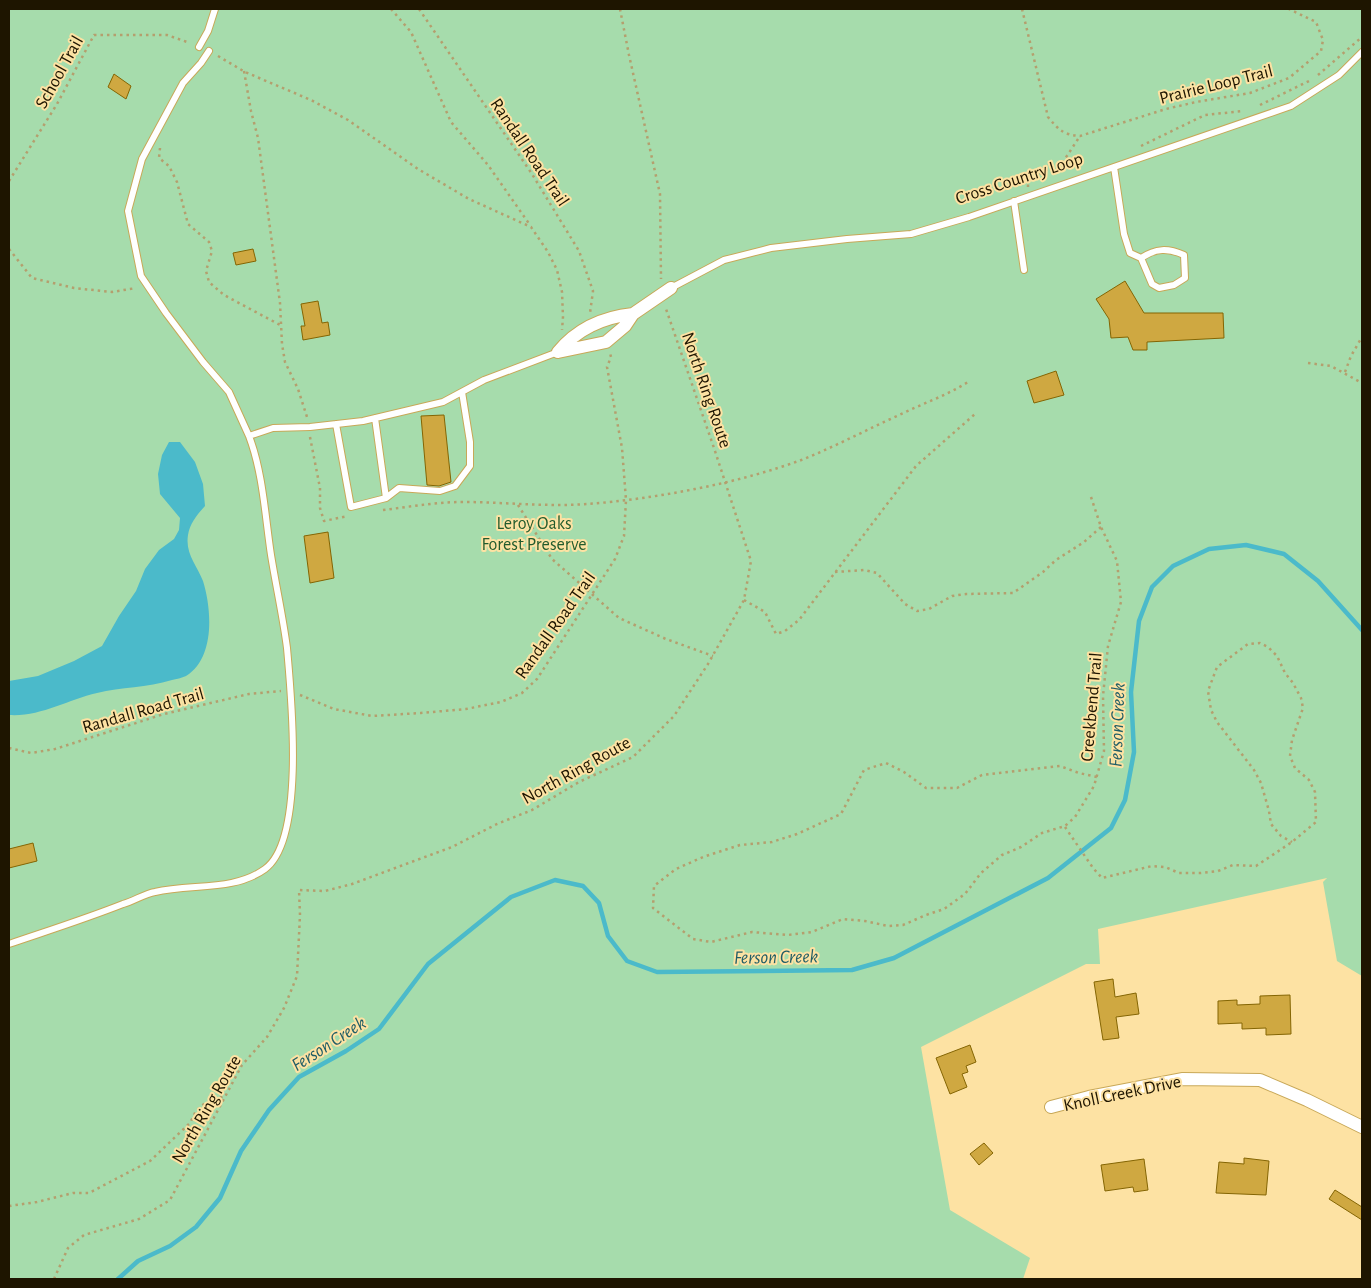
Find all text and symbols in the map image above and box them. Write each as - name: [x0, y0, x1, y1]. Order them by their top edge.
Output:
- street label: School Trail: [33, 33, 87, 112]
- street label: Prairie Loop Trail: [1158, 62, 1275, 108]
- street label: Randall Road Trail: [487, 95, 572, 210]
- street label: Cross Country Loop: [953, 150, 1085, 208]
- street label: North Ring Route: [678, 330, 734, 450]
- park label: Leroy Oaks Forest Preserve: [481, 515, 587, 554]
- street label: Randall Road Trail: [512, 569, 599, 682]
- street label: Creekbend Trail: [1078, 652, 1106, 762]
- water label: Ferson Creek: [1107, 682, 1128, 768]
- street label: Randall Road Trail: [80, 685, 206, 737]
- street label: North Ring Route: [519, 734, 634, 808]
- water label: Ferson Creek: [734, 947, 819, 968]
- water label: Ferson Creek: [288, 1013, 370, 1075]
- street label: North Ring Route: [169, 1053, 245, 1166]
- street label: Knoll Creek Drive: [1062, 1073, 1183, 1115]

